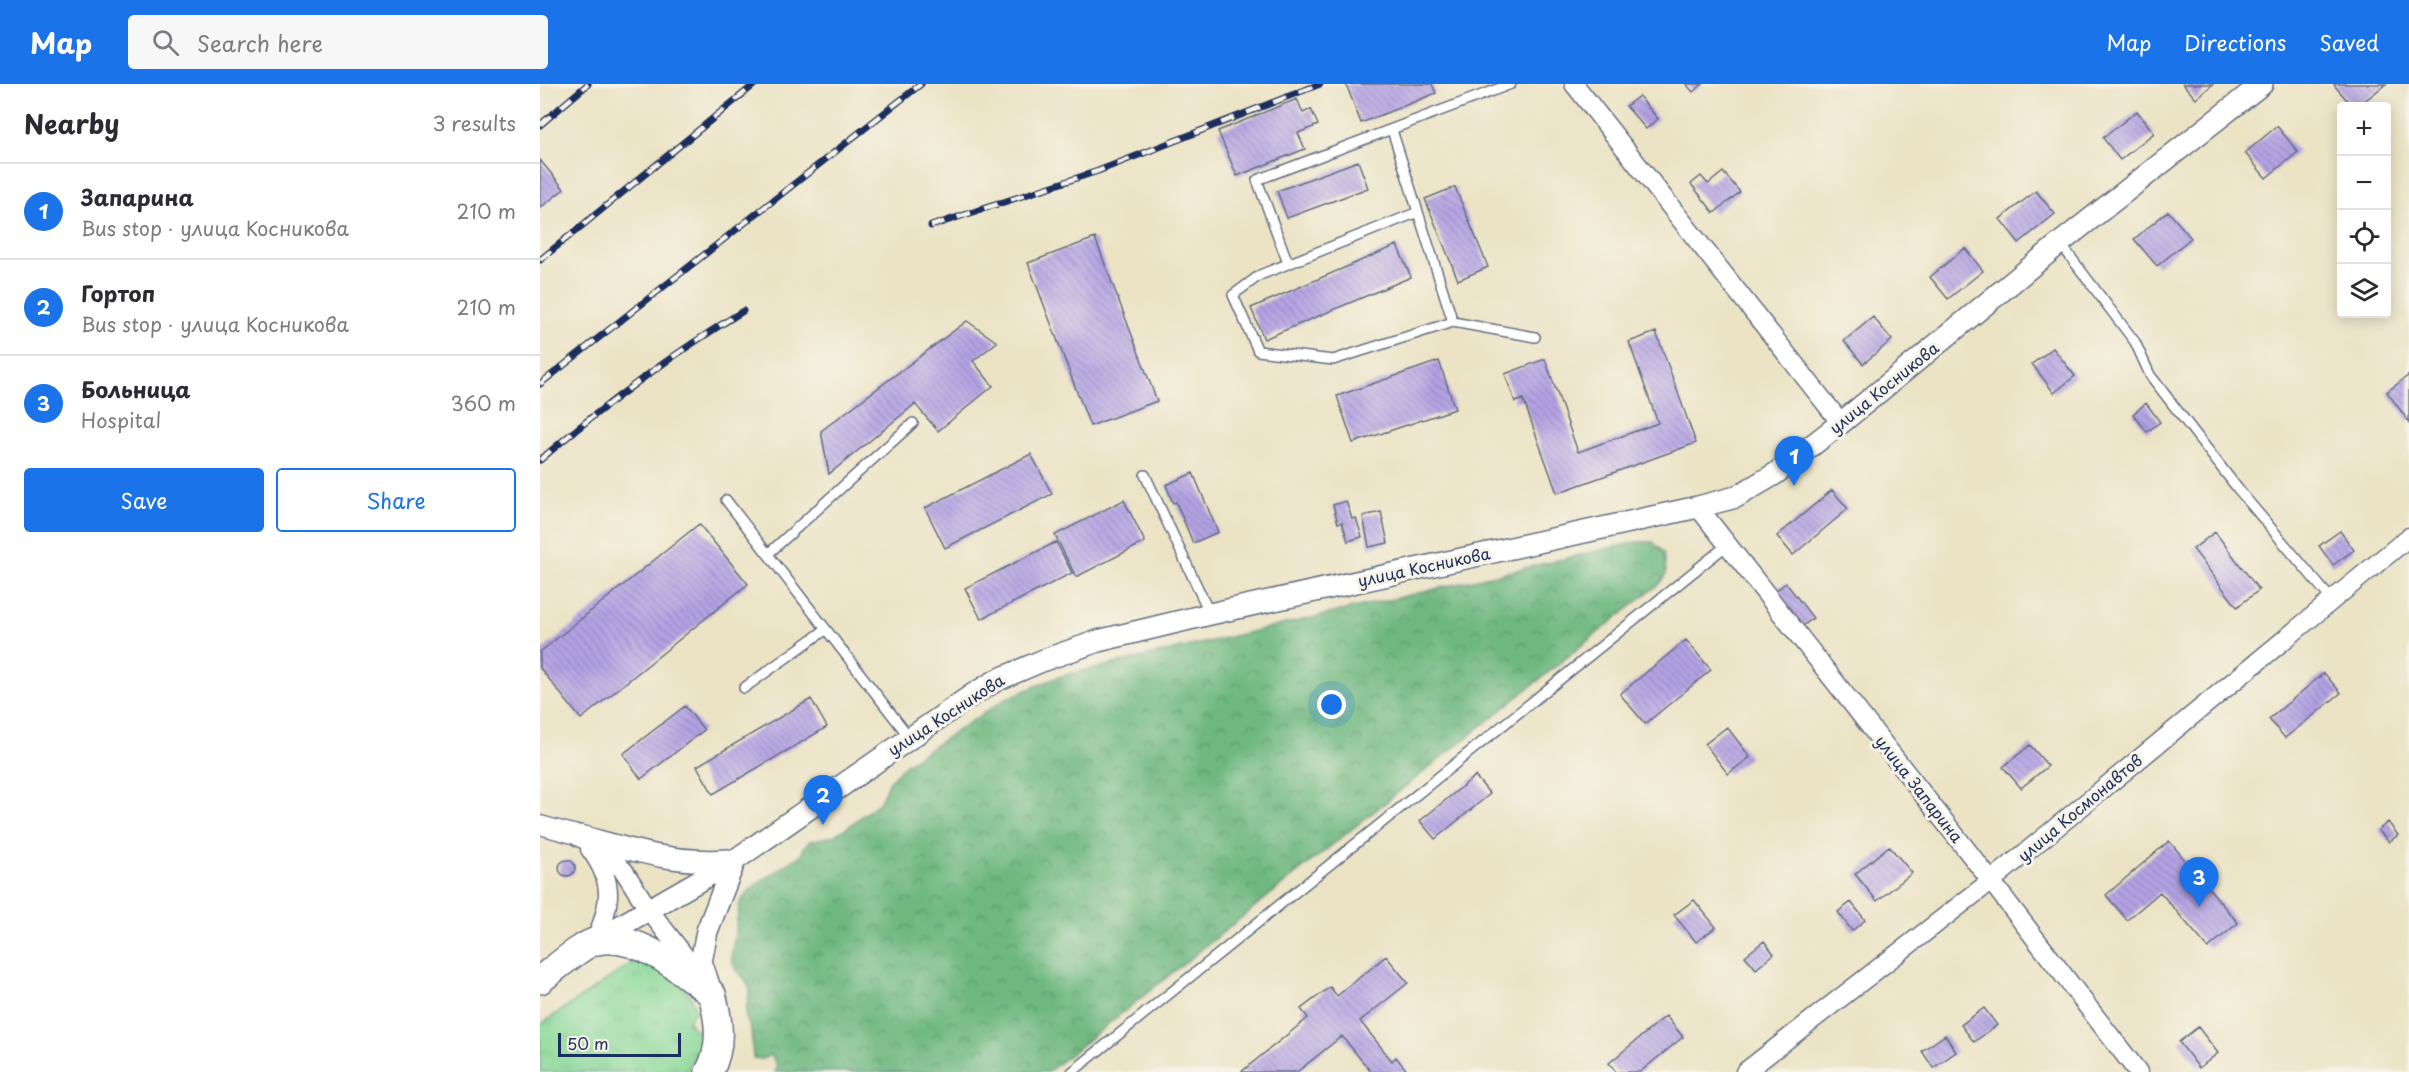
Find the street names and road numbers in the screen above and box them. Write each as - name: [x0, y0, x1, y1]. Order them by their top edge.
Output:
- street label: улица Косникова: [1823, 335, 1943, 439]
- street label: улица Косникова: [1355, 540, 1492, 592]
- street label: улица Косникова: [882, 667, 1009, 761]
- street label: улица Запарина: [1870, 730, 1969, 847]
- street label: улица Космонавтов: [2012, 748, 2147, 867]

